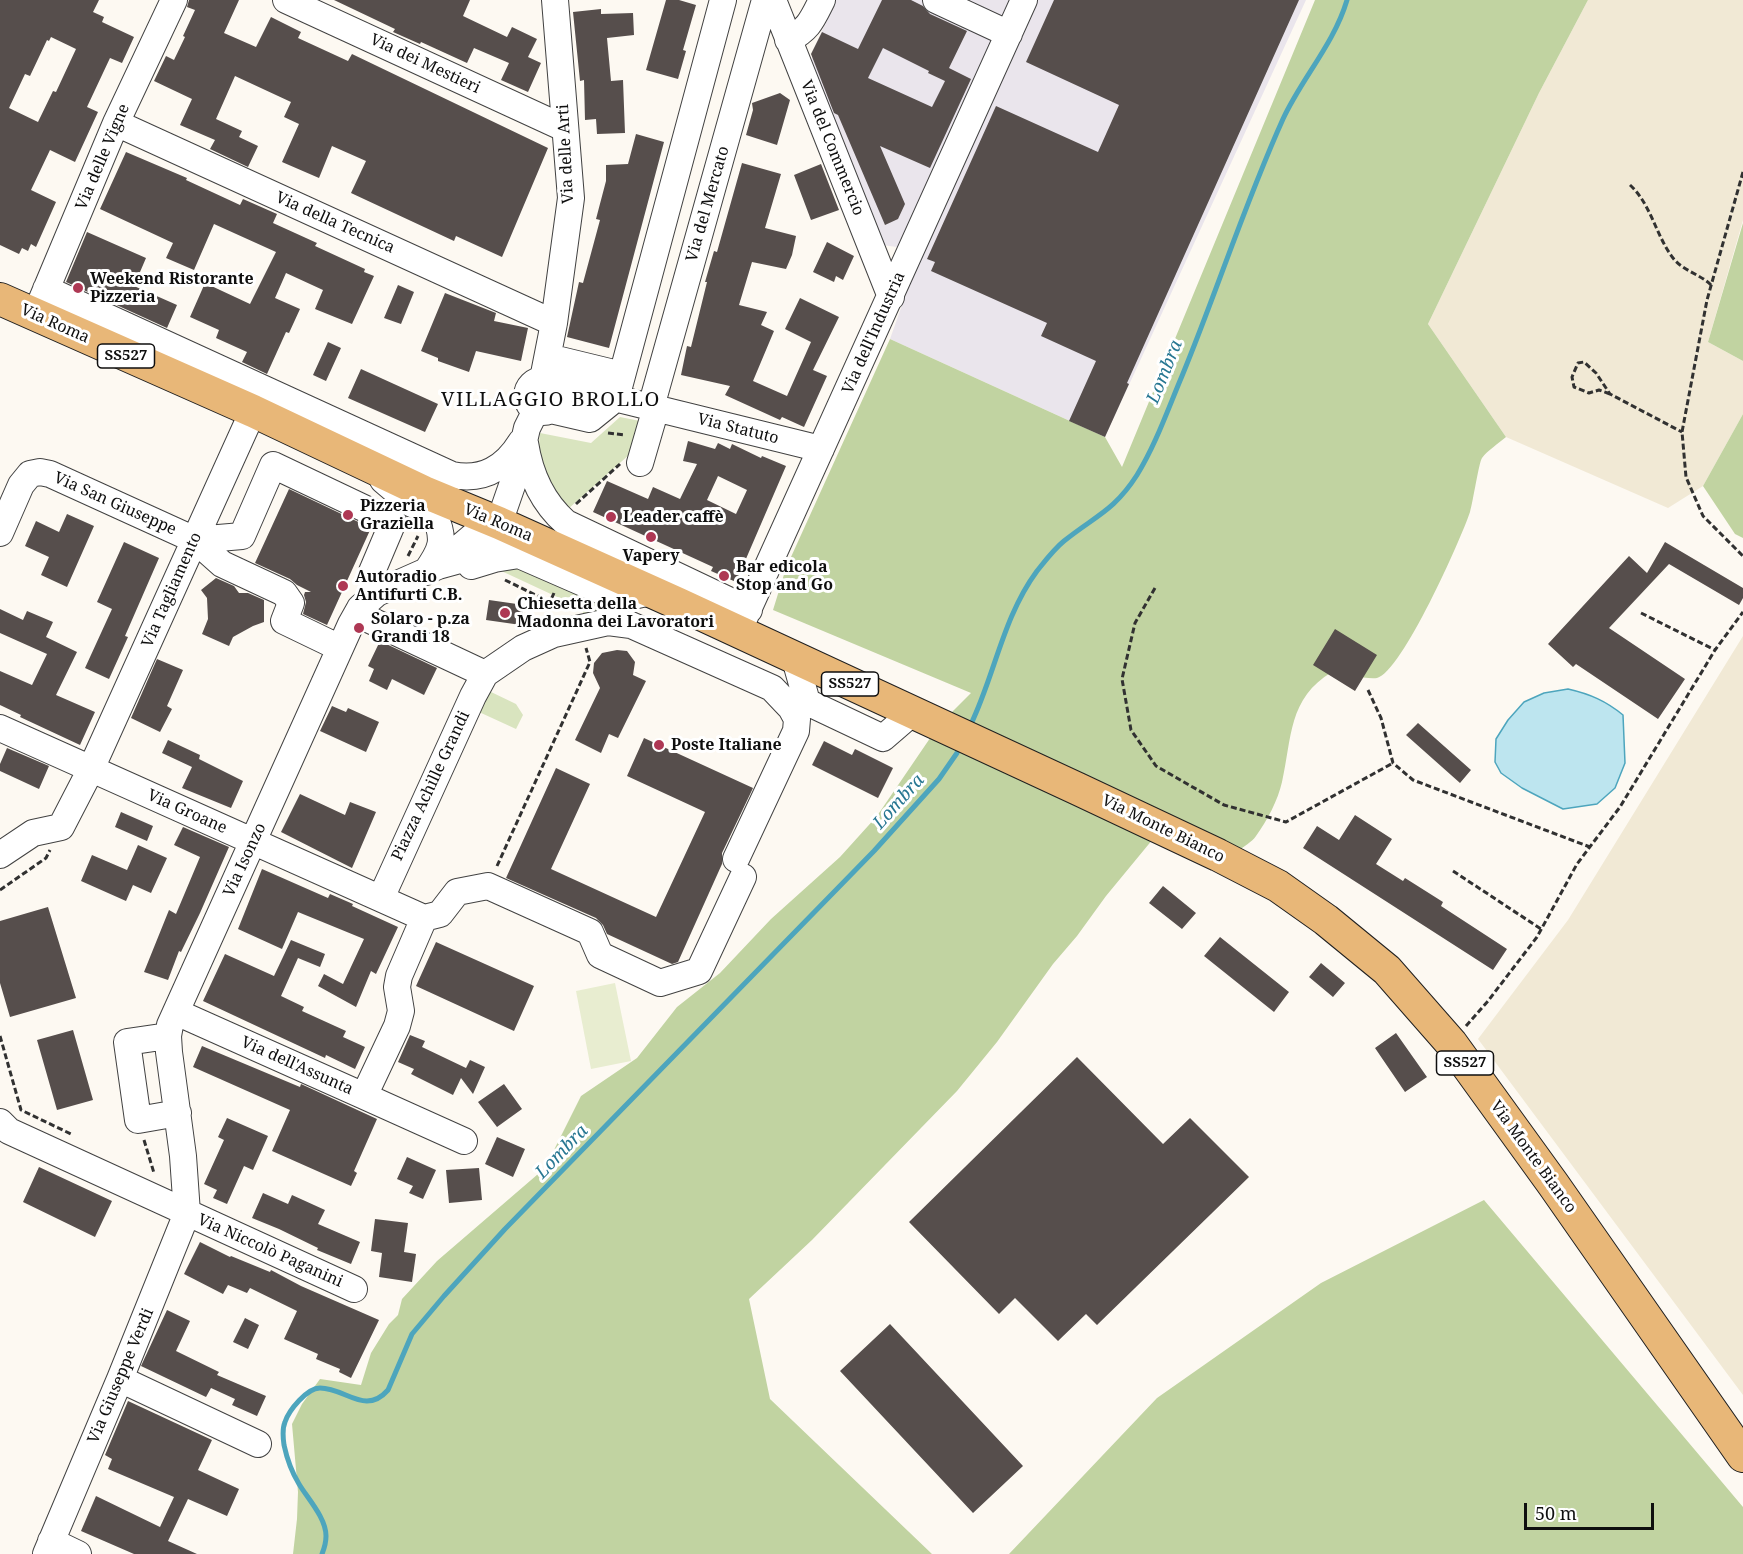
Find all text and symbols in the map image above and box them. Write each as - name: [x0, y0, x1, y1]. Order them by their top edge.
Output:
- street label: Via dei Mestieri: [367, 30, 483, 98]
- street label: Via del Commercio: [796, 78, 868, 218]
- street label: Via delle Vigne: [72, 101, 134, 213]
- street label: Via delle Arti: [554, 104, 578, 204]
- street label: Via del Mercato: [682, 144, 734, 264]
- street label: Via della Tecnica: [272, 188, 398, 258]
- place label: Weekend Ristorante Pizzeria: [90, 269, 254, 307]
- street label: Via dell'Industria: [838, 269, 910, 397]
- marker: Weekend Ristorante Pizzeria: [71, 281, 85, 295]
- street label: Via Roma: [18, 300, 92, 348]
- water label: Lombra: [1143, 337, 1187, 407]
- road number: SS527: [98, 344, 154, 368]
- district label: VILLAGGIO BROLLO: [441, 388, 661, 412]
- street label: Via Statuto: [695, 410, 781, 448]
- street label: Via San Giuseppe: [51, 468, 179, 540]
- place label: Pizzeria Graziella: [360, 496, 434, 534]
- street label: Via Roma: [461, 500, 535, 546]
- place label: Leader caffè: [623, 507, 724, 527]
- marker: Pizzeria Graziella: [341, 508, 355, 522]
- marker: Leader caffè: [604, 510, 618, 524]
- street label: Via Tagliamento: [138, 529, 206, 651]
- marker: Vapery: [644, 530, 658, 544]
- place label: Vapery: [623, 546, 679, 566]
- place label: Bar edicola Stop and Go: [736, 557, 833, 595]
- place label: Autoradio Antifurti C.B.: [355, 567, 463, 605]
- marker: Bar edicola Stop and Go: [717, 569, 731, 583]
- marker: Autoradio Antifurti C.B.: [336, 579, 350, 593]
- place label: Chiesetta della Madonna dei Lavoratori: [517, 594, 714, 632]
- marker: Chiesetta della Madonna dei Lavoratori: [498, 606, 512, 620]
- place label: Solaro - p.za Grandi 18: [371, 609, 470, 647]
- marker: Solaro - p.za Grandi 18: [352, 621, 366, 635]
- road number: SS527: [822, 672, 878, 696]
- street label: Piazza Achille Grandi: [388, 708, 474, 864]
- place label: Poste Italiane: [671, 735, 782, 755]
- marker: Poste Italiane: [652, 738, 666, 752]
- water label: Lombra: [869, 770, 929, 834]
- street label: Via Groane: [144, 786, 230, 838]
- street label: Via Monte Bianco: [1099, 791, 1227, 867]
- street label: Via Isonzo: [220, 820, 270, 900]
- street label: Via dell'Assunta: [238, 1033, 356, 1099]
- road number: SS527: [1436, 1051, 1494, 1075]
- street label: Via Monte Bianco: [1486, 1097, 1580, 1217]
- water label: Lombra: [531, 1121, 593, 1183]
- street label: Via Niccolò Paganini: [194, 1210, 346, 1292]
- street label: Via Giuseppe Verdi: [84, 1306, 158, 1446]
- scale bar: [1527, 1491, 1658, 1529]
- text: 50 m: [1535, 1501, 1577, 1525]

